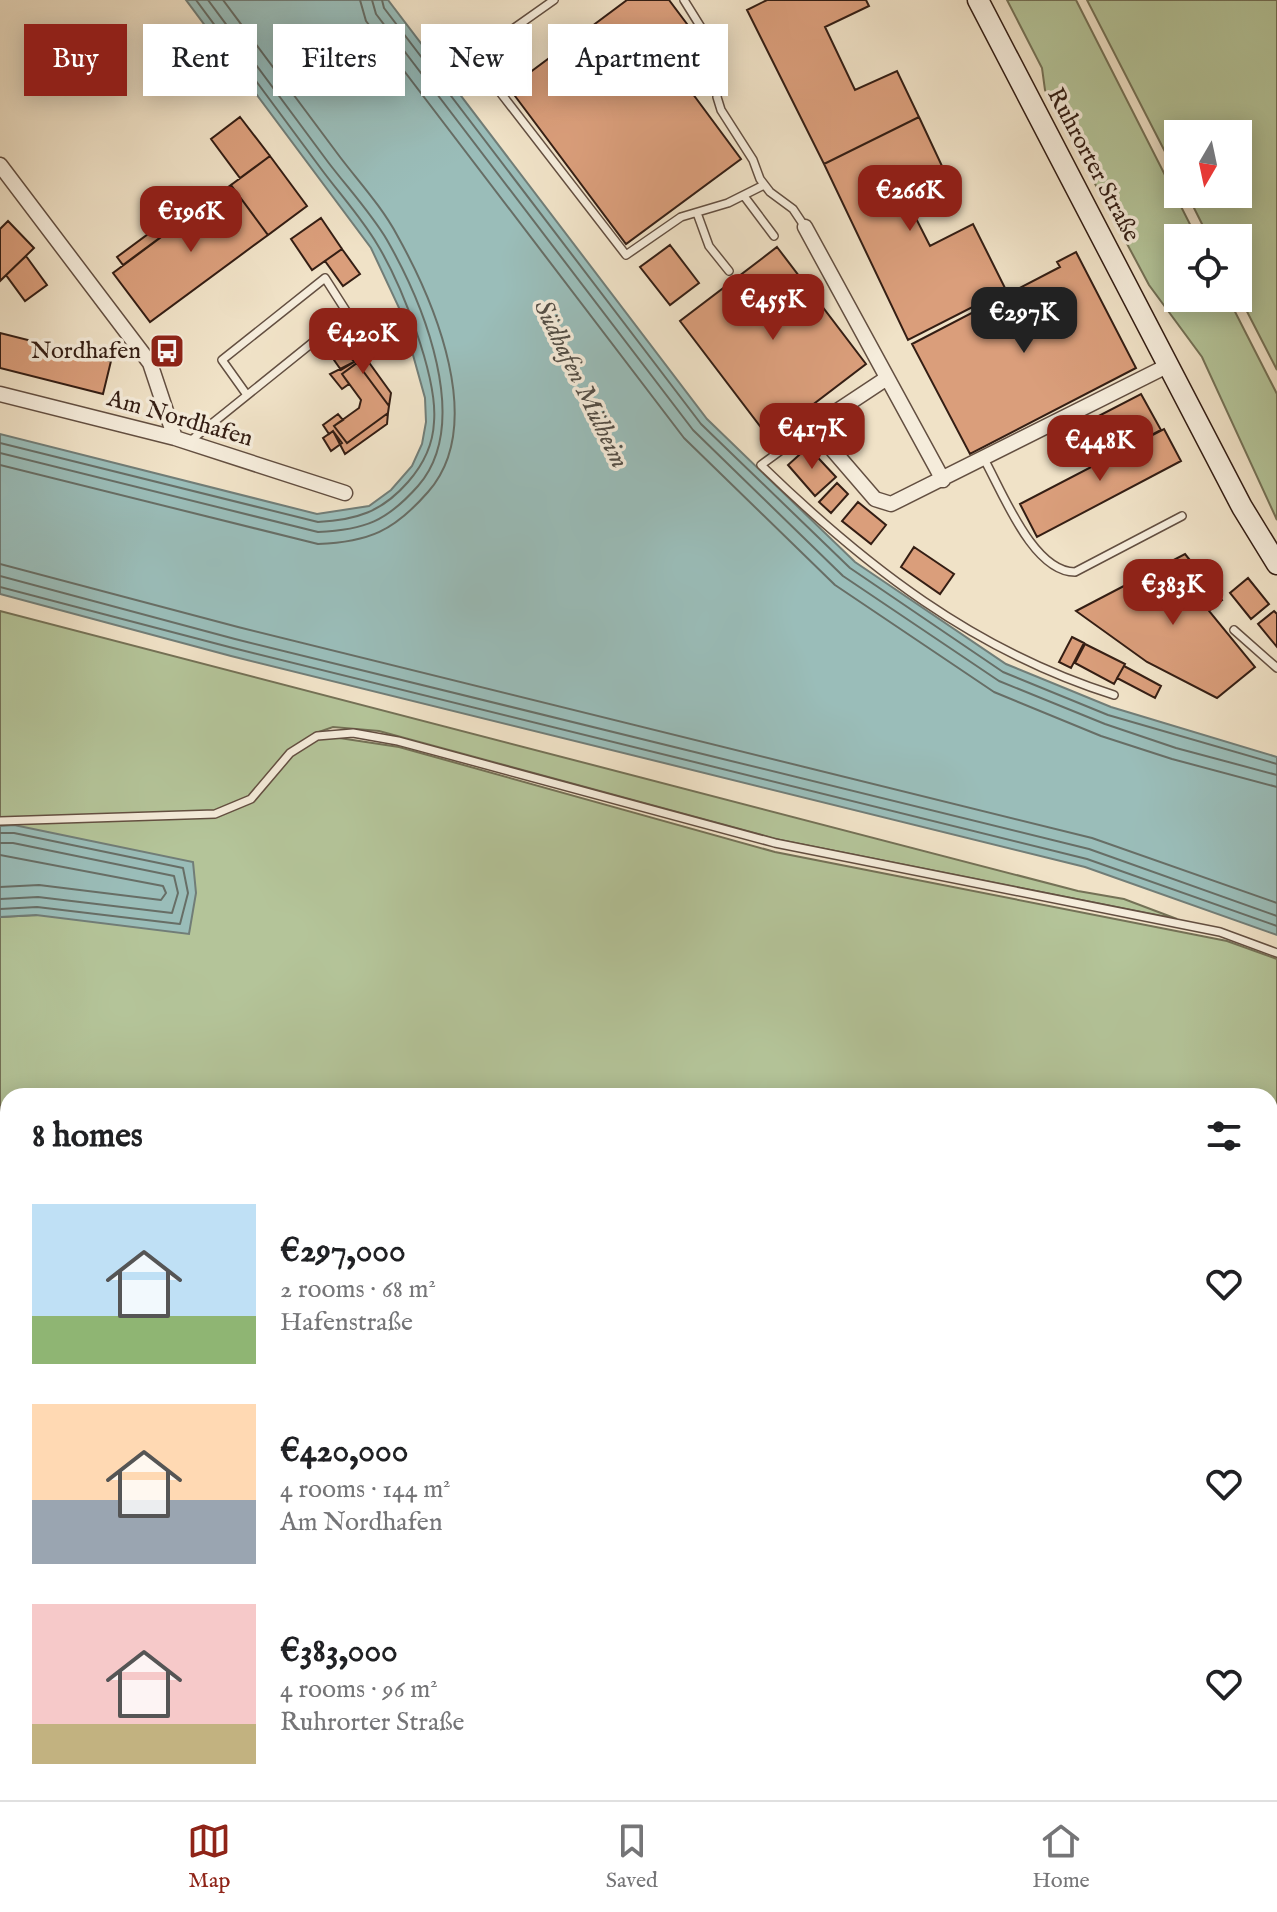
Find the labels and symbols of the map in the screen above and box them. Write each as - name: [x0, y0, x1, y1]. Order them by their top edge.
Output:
- street label: Ruhrorter Straße: [1039, 83, 1147, 247]
- north arrow: [1164, 120, 1252, 208]
- pin: €266K: [854, 165, 966, 233]
- pin: €196K: [135, 186, 247, 254]
- pin: €455K: [717, 274, 829, 342]
- pin: €297K: [968, 287, 1080, 355]
- water label: Südhafen Mülheim: [526, 294, 636, 474]
- pin: €420K: [307, 308, 419, 376]
- bus stop icon: Nordhafen: [148, 332, 186, 370]
- place label: Nordhafen: [31, 336, 141, 367]
- street label: Am Nordhafen: [103, 383, 257, 455]
- pin: €417K: [756, 403, 868, 471]
- pin: €448K: [1044, 415, 1156, 483]
- pin: €383K: [1117, 559, 1229, 627]

